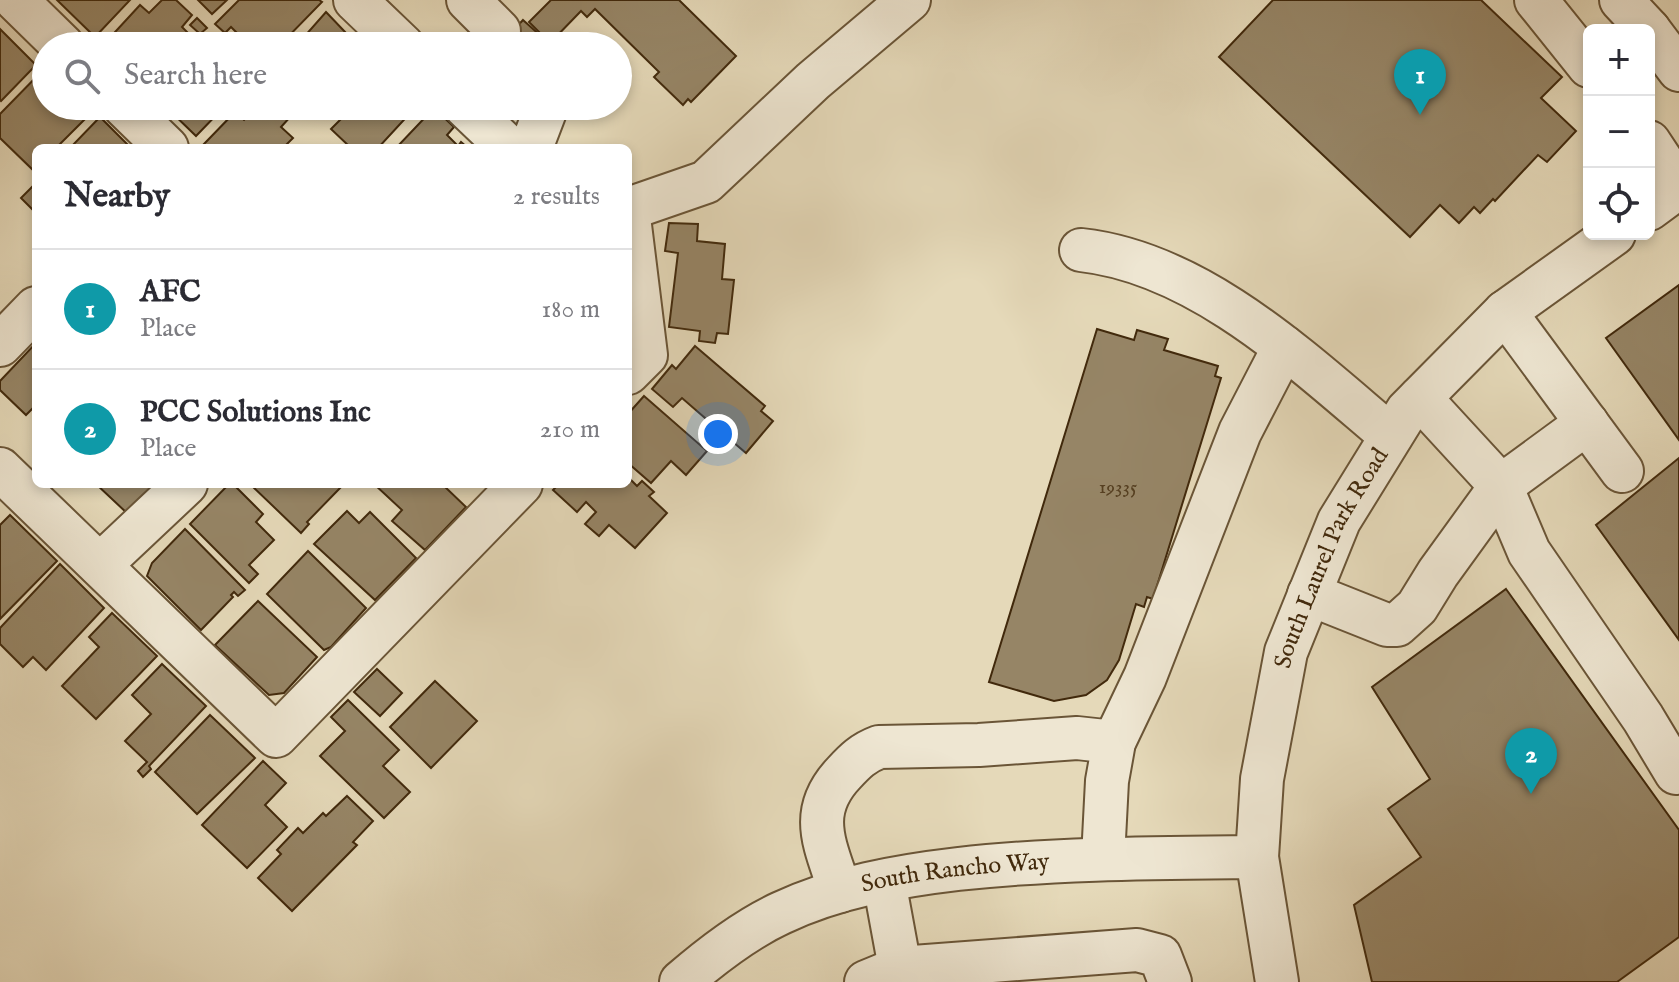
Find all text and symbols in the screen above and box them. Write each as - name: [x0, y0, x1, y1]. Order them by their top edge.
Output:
- map controls: [1583, 24, 1655, 240]
- button: +: [1583, 24, 1655, 96]
- search box: [32, 32, 632, 120]
- pin: 1: [1394, 49, 1446, 115]
- icon: search: [60, 54, 104, 98]
- text: Search here: [124, 57, 267, 95]
- button: −: [1583, 96, 1655, 168]
- button: locate: [1583, 168, 1655, 240]
- text: Nearby: [64, 175, 170, 218]
- text: 2 results: [513, 180, 600, 213]
- text: AFC: [140, 274, 201, 312]
- text: 1: [85, 293, 95, 326]
- text: 180 m: [542, 293, 600, 326]
- text: Place: [140, 312, 196, 345]
- text: PCC Solutions Inc: [140, 394, 371, 432]
- text: 2: [84, 413, 96, 446]
- text: 210 m: [540, 413, 600, 446]
- your location: [698, 414, 738, 454]
- text: Place: [140, 432, 196, 465]
- street label: South Laurel Park Road: [1268, 442, 1396, 671]
- house number: 19335: [1099, 475, 1137, 500]
- pin: 2: [1505, 728, 1557, 794]
- street label: South Rancho Way: [858, 846, 1051, 900]

